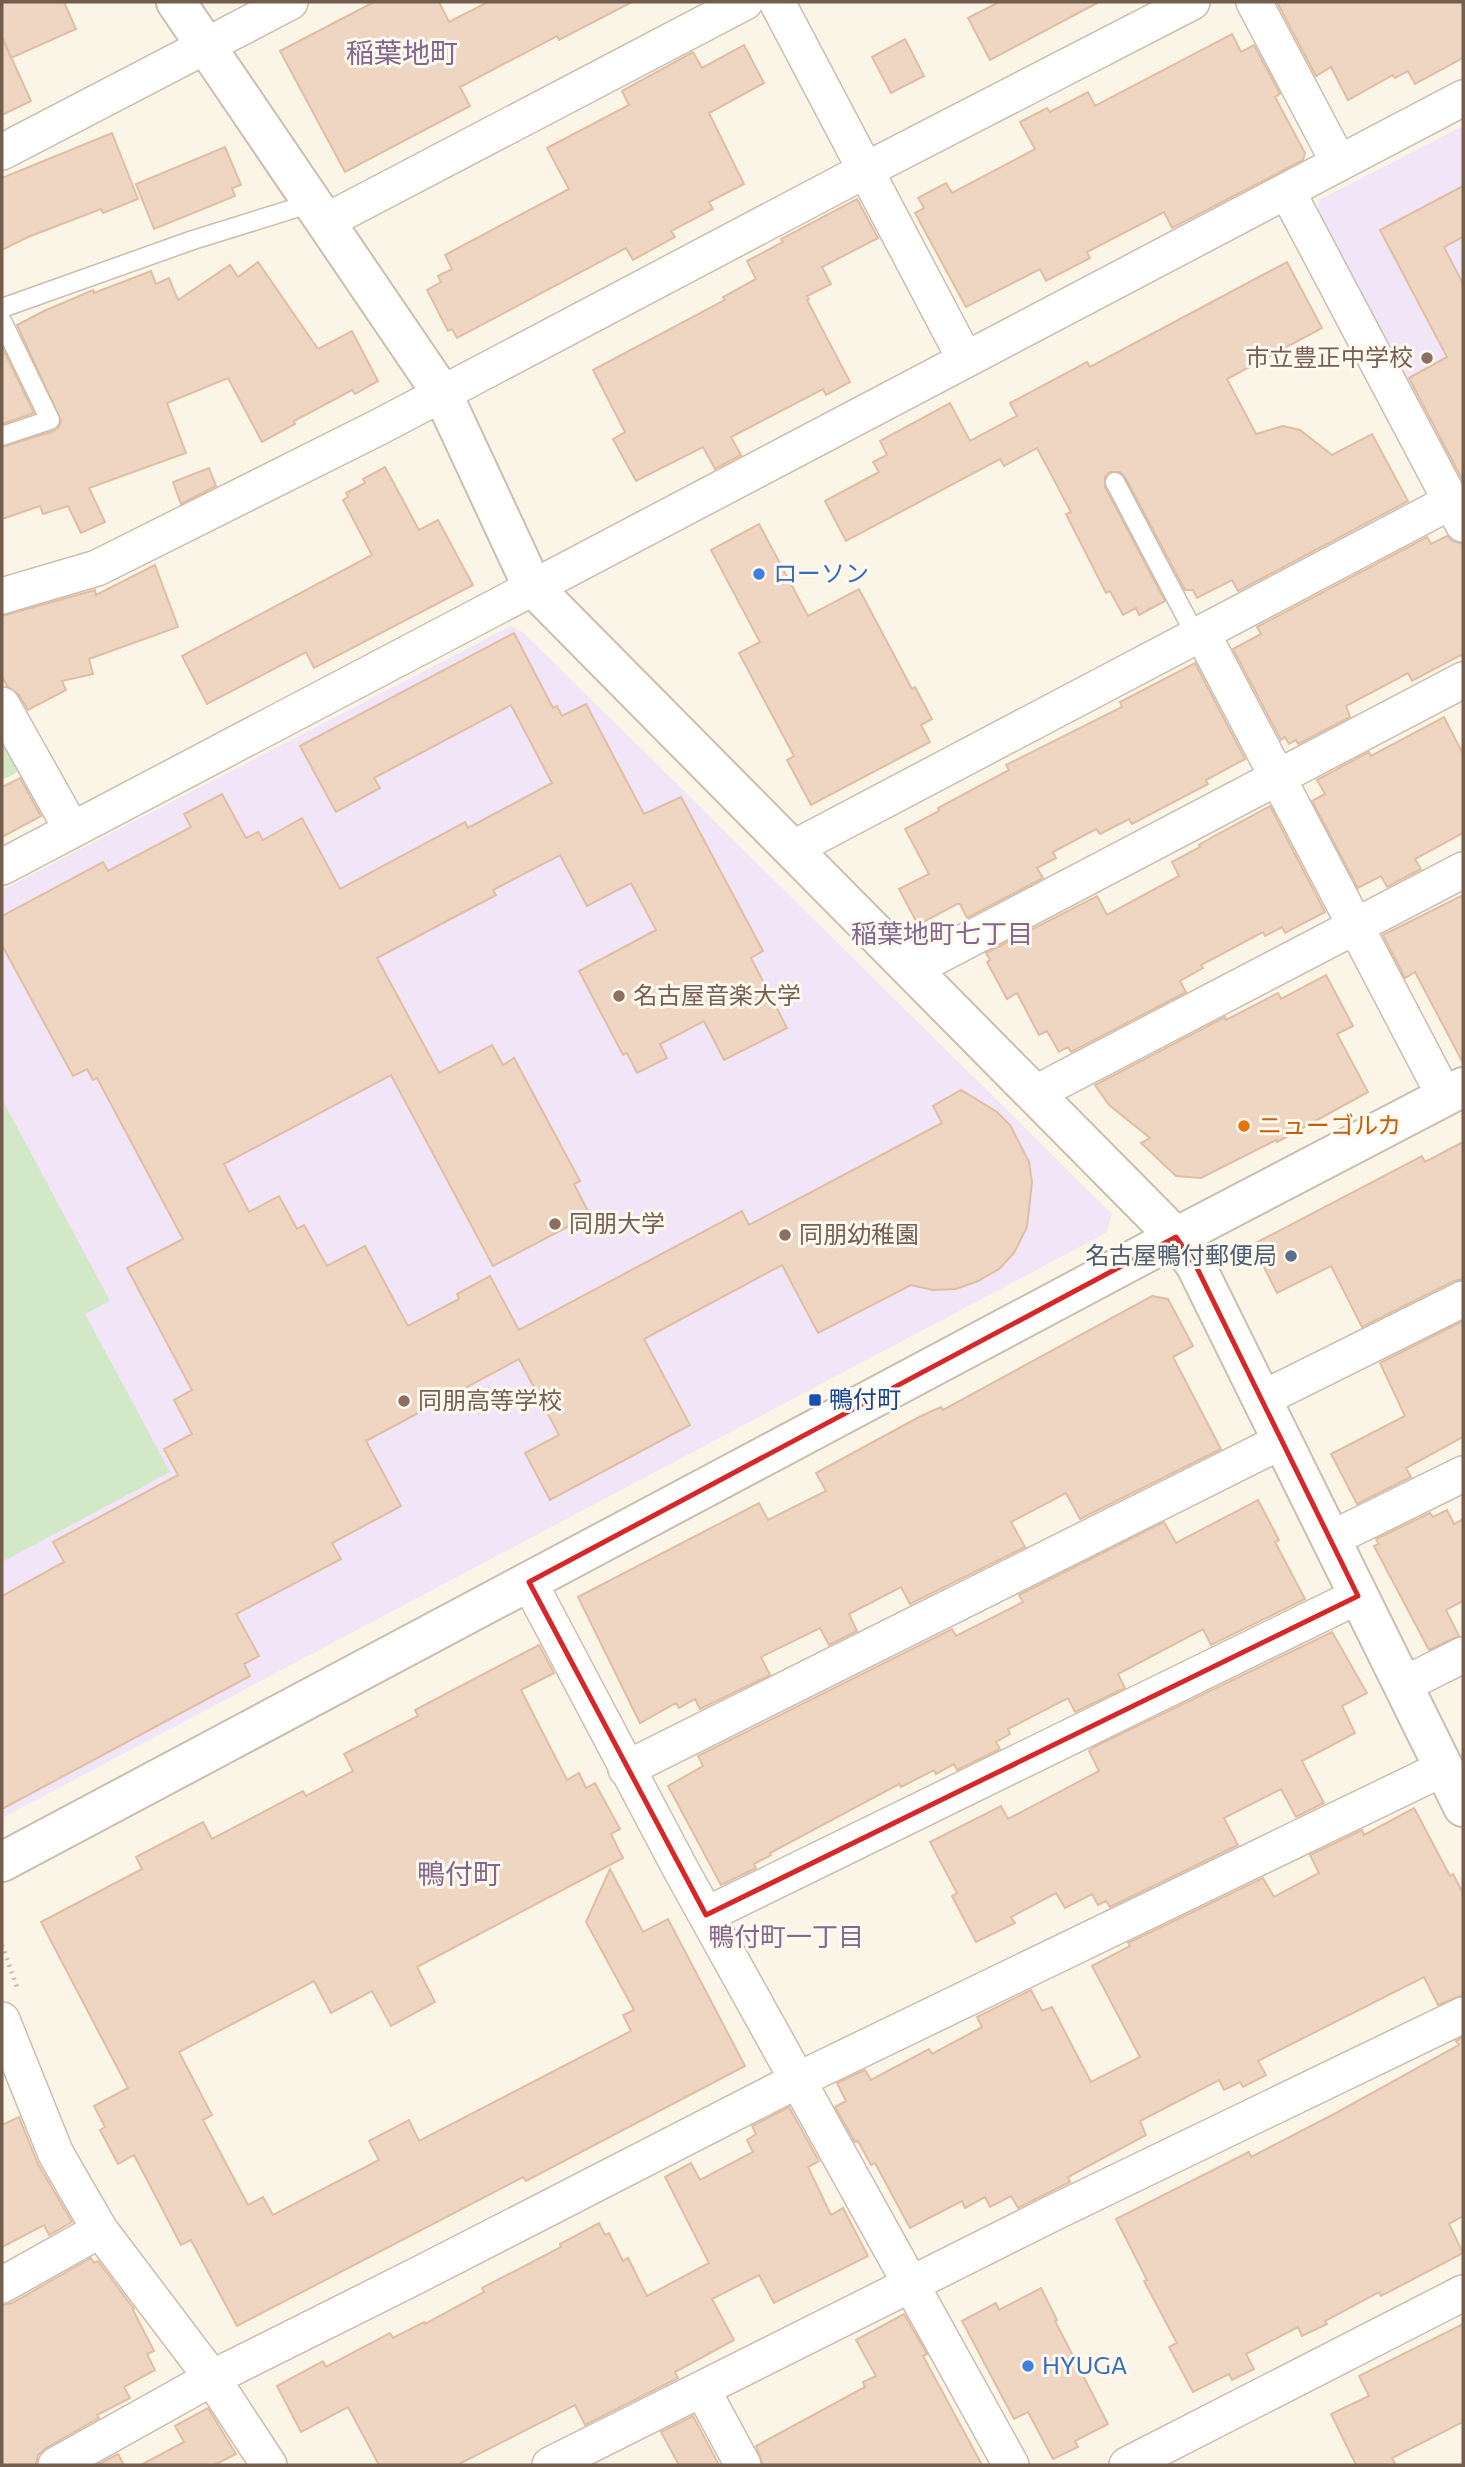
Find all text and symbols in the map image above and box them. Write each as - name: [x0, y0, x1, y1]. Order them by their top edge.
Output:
- district label: 稲葉地町: [346, 35, 458, 69]
- place label: 市立豊正中学校: [1245, 342, 1413, 371]
- marker: 市立豊正中学校: [1419, 350, 1435, 366]
- place label: ローソン: [773, 558, 869, 587]
- marker: ローソン: [751, 566, 767, 582]
- district label: 稲葉地町七丁目: [851, 917, 1033, 948]
- place label: 名古屋音楽大学: [633, 980, 801, 1009]
- marker: 名古屋音楽大学: [611, 988, 627, 1004]
- place label: ニューゴルカ: [1258, 1110, 1401, 1139]
- marker: ニューゴルカ: [1236, 1118, 1252, 1134]
- place label: 同朋大学: [569, 1208, 665, 1237]
- marker: 同朋大学: [547, 1216, 563, 1232]
- place label: 同朋幼稚園: [799, 1219, 919, 1248]
- marker: 同朋幼稚園: [777, 1227, 793, 1243]
- place label: 名古屋鴨付郵便局: [1085, 1240, 1277, 1269]
- marker: 名古屋鴨付郵便局: [1283, 1248, 1299, 1264]
- place label: 鴨付町: [829, 1384, 901, 1413]
- place label: 同朋高等学校: [418, 1385, 562, 1414]
- marker: 鴨付町: [807, 1392, 823, 1408]
- marker: 同朋高等学校: [396, 1393, 412, 1409]
- district label: 鴨付町: [417, 1856, 501, 1890]
- district label: 鴨付町一丁目: [708, 1920, 864, 1951]
- place label: HYUGA: [1042, 2350, 1127, 2379]
- marker: HYUGA: [1020, 2358, 1036, 2374]

